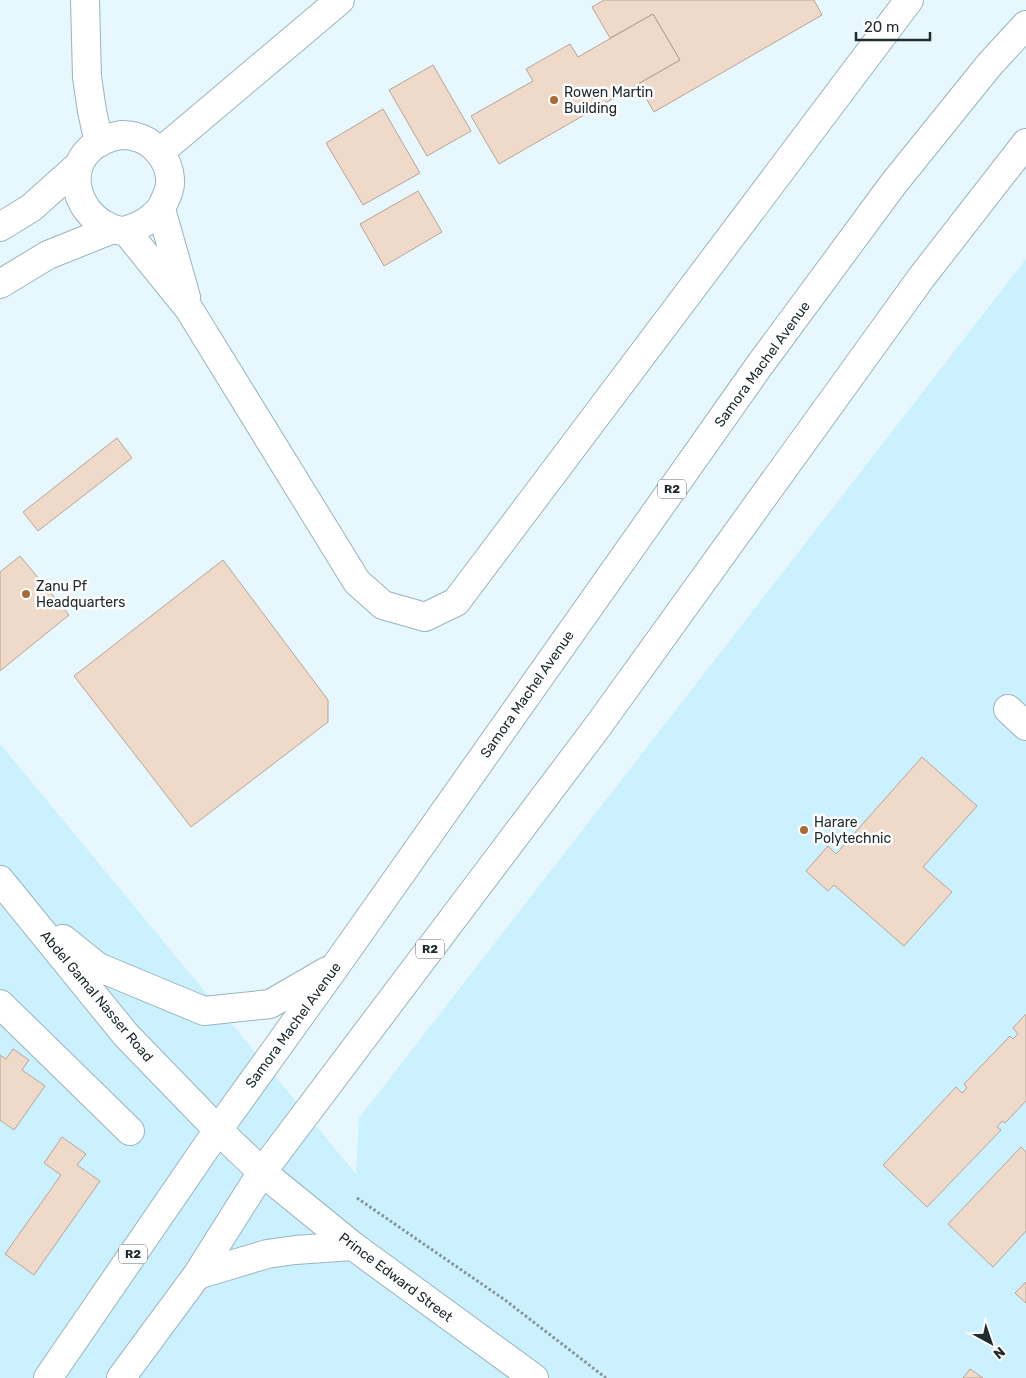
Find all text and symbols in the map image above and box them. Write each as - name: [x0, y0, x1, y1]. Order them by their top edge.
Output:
- scale bar: [856, 10, 930, 42]
- text: 20 m: [864, 18, 899, 36]
- place label: Rowen Martin Building: [564, 84, 653, 117]
- marker: Rowen Martin Building: [548, 94, 560, 106]
- street label: Samora Machel Avenue: [711, 298, 814, 431]
- road number: R2: [658, 479, 686, 498]
- place label: Zanu Pf Headquarters: [36, 578, 126, 611]
- marker: Zanu Pf Headquarters: [20, 588, 32, 600]
- street label: Samora Machel Avenue: [477, 627, 578, 761]
- place label: Harare Polytechnic: [814, 814, 891, 847]
- marker: Harare Polytechnic: [798, 824, 810, 836]
- street label: Abdel Gamal Nasser Road: [37, 927, 157, 1065]
- road number: R2: [416, 940, 444, 959]
- street label: Samora Machel Avenue: [242, 959, 345, 1092]
- street label: Prince Edward Street: [335, 1229, 456, 1326]
- road number: R2: [119, 1244, 147, 1264]
- north arrow: [966, 1318, 1016, 1368]
- text: N: [990, 1343, 1008, 1362]

